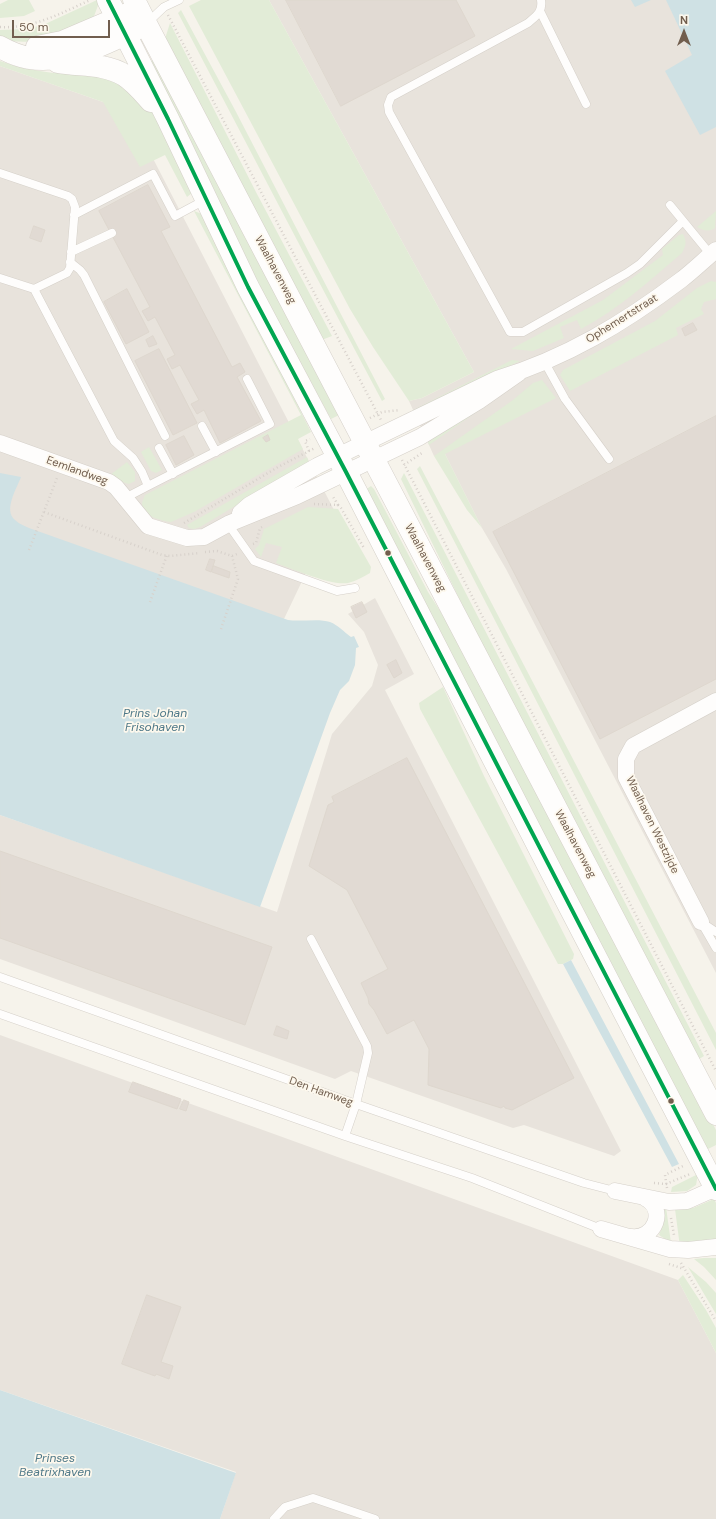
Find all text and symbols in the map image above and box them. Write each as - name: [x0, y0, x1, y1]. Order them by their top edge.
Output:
- scale bar: [14, 12, 112, 38]
- north arrow: [664, 12, 704, 52]
- text: N: [680, 13, 688, 27]
- text: 50 m: [19, 19, 48, 35]
- street label: Waalhavenweg: [252, 234, 298, 306]
- street label: Ophemertstraat: [584, 292, 660, 346]
- street label: Eemlandweg: [44, 454, 110, 488]
- street label: Waalhavenweg: [402, 522, 448, 594]
- unlabelled marker: [383, 548, 393, 558]
- water label: Prins Johan Frisohaven: [123, 707, 187, 735]
- street label: Waalhaven Westzijde: [623, 774, 681, 876]
- street label: Waalhavenweg: [552, 808, 598, 880]
- street label: Den Hamweg: [287, 1074, 355, 1110]
- unlabelled marker: [666, 1096, 676, 1106]
- water label: Prinses Beatrixhaven: [19, 1452, 91, 1480]

